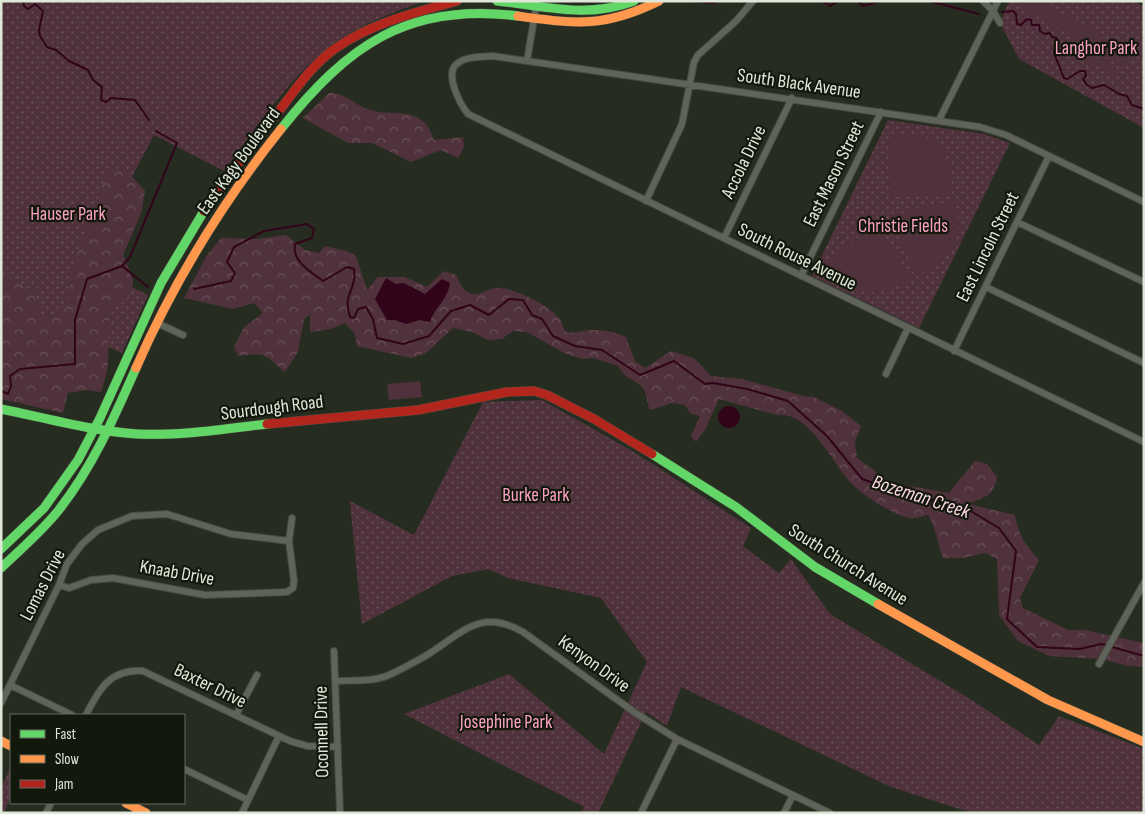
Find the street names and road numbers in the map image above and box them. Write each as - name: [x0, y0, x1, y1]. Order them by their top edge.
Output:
- street label: South Black Avenue: [736, 64, 862, 104]
- street label: East Kagy Boulevard: [192, 103, 286, 219]
- street label: East Mason Street: [798, 117, 870, 231]
- street label: Accola Drive: [716, 122, 772, 203]
- street label: East Lincoln Street: [951, 188, 1025, 306]
- street label: South Rouse Avenue: [734, 218, 860, 296]
- street label: Sourdough Road: [219, 390, 325, 426]
- street label: South Church Avenue: [784, 519, 912, 611]
- street label: Lomas Drive: [15, 545, 71, 625]
- street label: Knaab Drive: [138, 555, 216, 591]
- street label: Kenyon Drive: [554, 630, 634, 698]
- street label: Baxter Drive: [170, 659, 250, 713]
- street label: Oconnell Drive: [310, 686, 334, 778]

